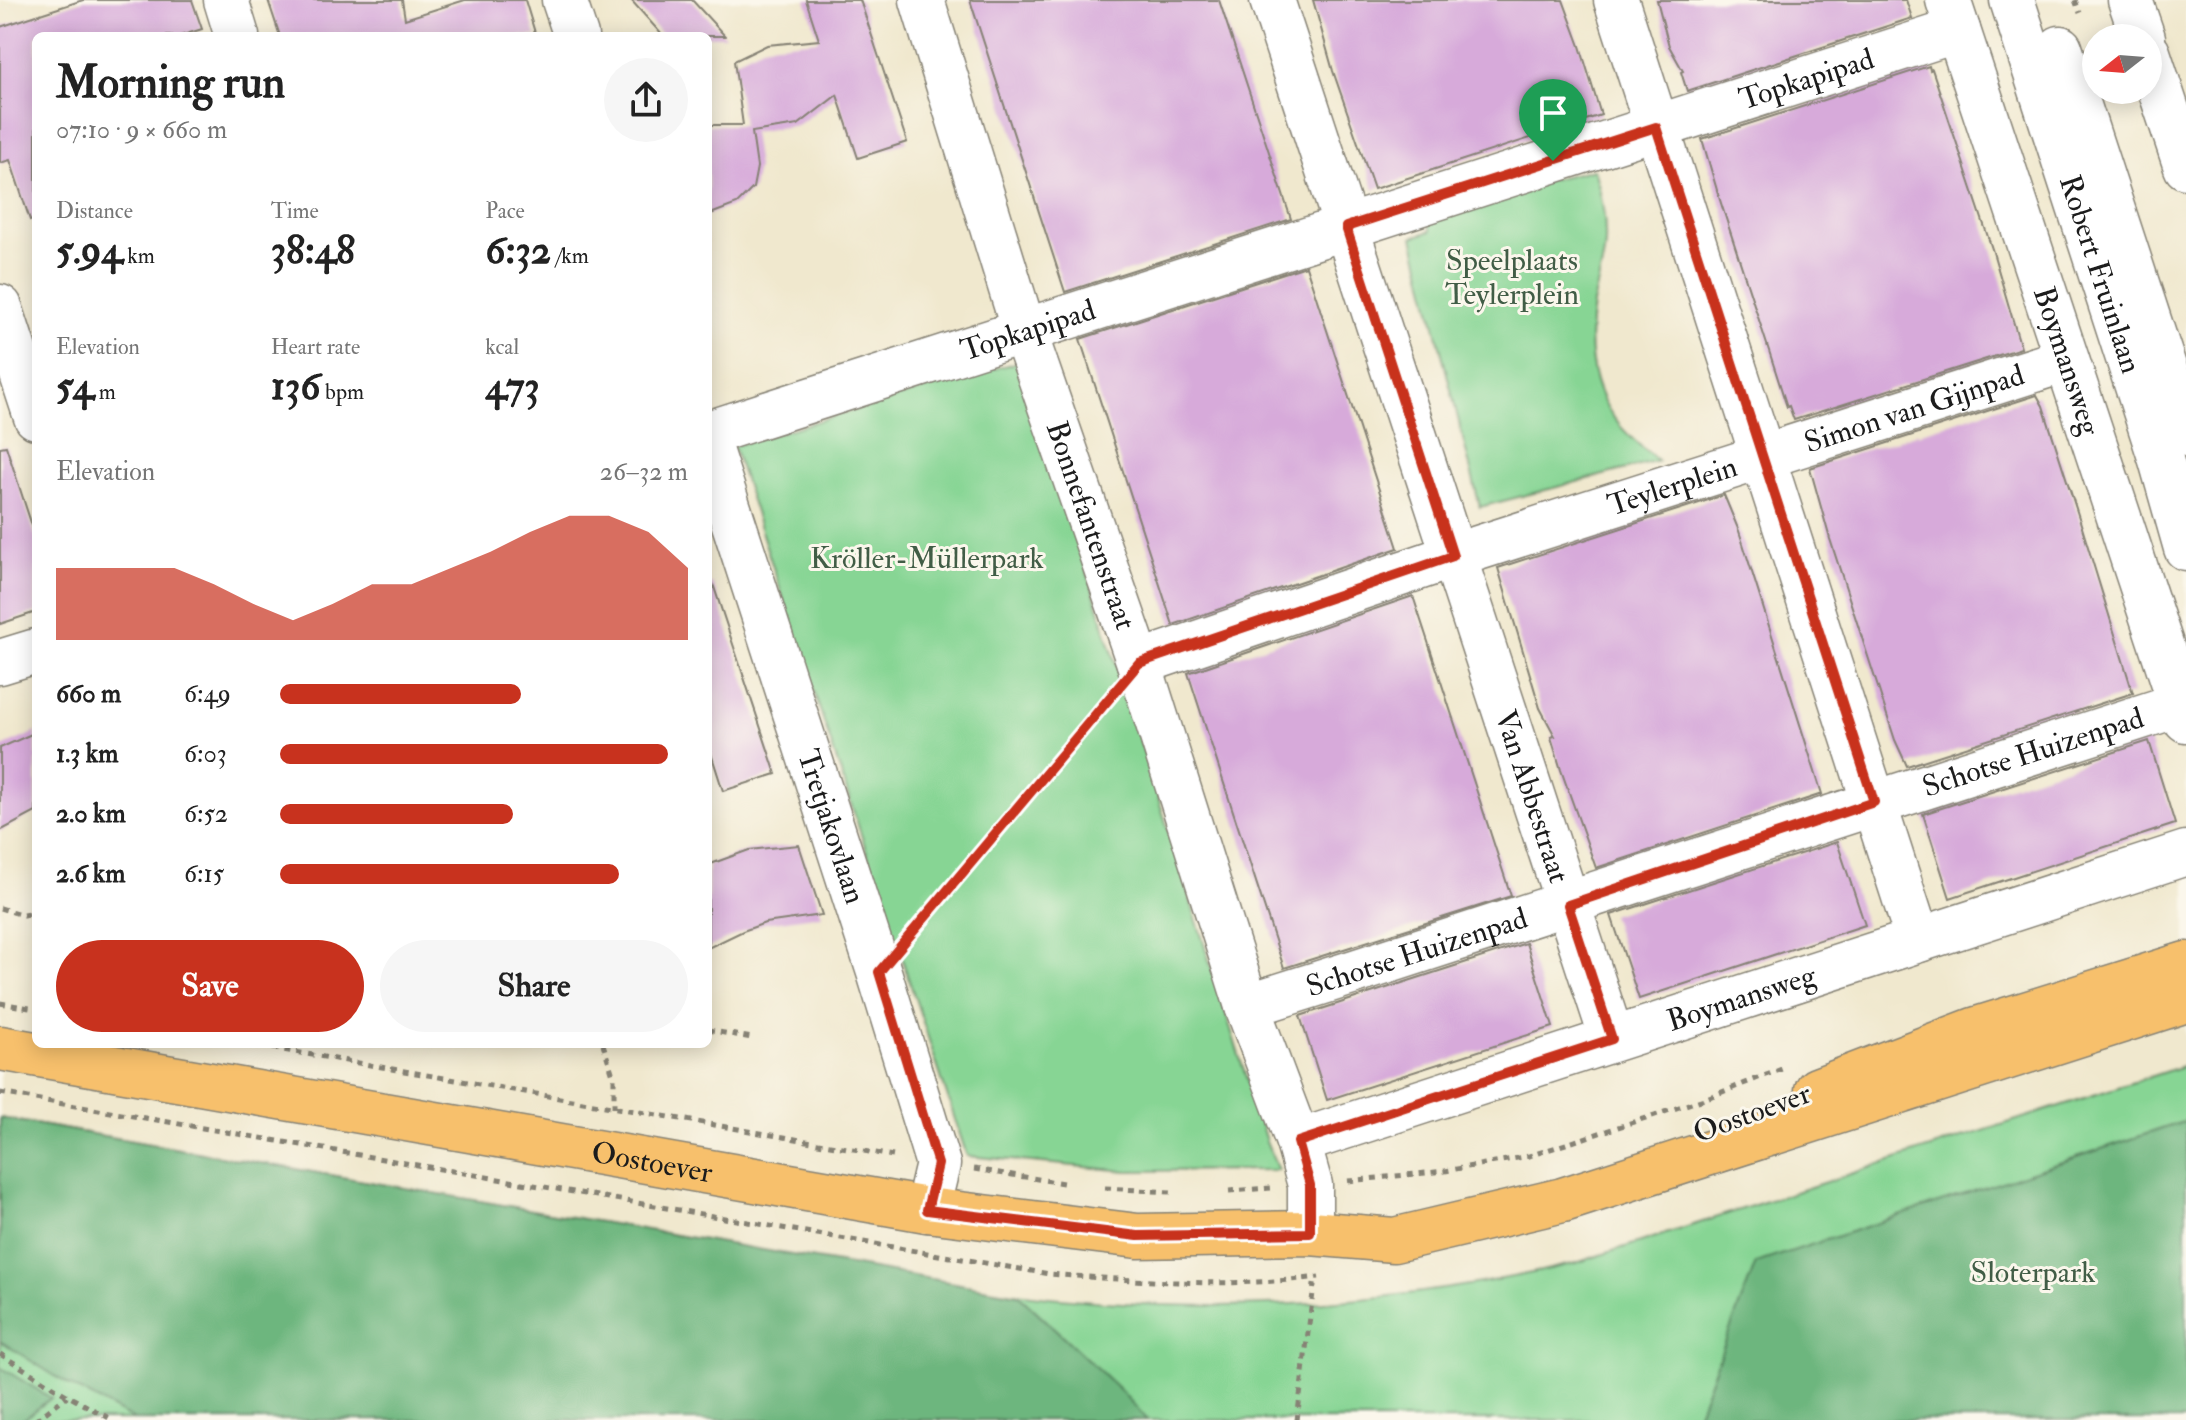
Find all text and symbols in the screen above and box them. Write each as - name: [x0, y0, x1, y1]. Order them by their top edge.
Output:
- north arrow: [2082, 24, 2162, 104]
- map controls: [2082, 24, 2162, 104]
- street label: Topkapipad: [1734, 40, 1879, 118]
- text: Morning run: [56, 56, 285, 111]
- button: share: [604, 58, 688, 142]
- pin: [1519, 79, 1587, 161]
- icon: arrive: [1531, 91, 1575, 135]
- text: 07:10 · 9 × 660 m: [56, 114, 227, 146]
- street label: Robert Fruinlaan: [2051, 170, 2150, 378]
- text: Distance: [56, 197, 133, 225]
- text: Time: [271, 197, 319, 225]
- text: Pace: [485, 197, 525, 225]
- text: 5.94: [56, 225, 123, 276]
- text: 38:48: [271, 225, 355, 276]
- text: 6:32: [485, 225, 551, 276]
- text: km: [123, 242, 155, 270]
- text: /km: [551, 242, 589, 270]
- park label: Speelplaats Teylerplein: [1445, 242, 1579, 313]
- street label: Boymansweg: [2025, 282, 2109, 441]
- street label: Topkapipad: [956, 291, 1100, 369]
- text: Elevation: [56, 333, 140, 361]
- text: Heart rate: [271, 333, 360, 361]
- text: kcal: [485, 333, 519, 361]
- street label: Simon van Gijnpad: [1800, 356, 2029, 461]
- text: 54: [56, 361, 94, 412]
- text: 136: [271, 361, 320, 412]
- text: 473: [485, 361, 540, 412]
- text: m: [94, 378, 116, 406]
- text: bpm: [320, 378, 364, 406]
- street label: Bonnefantenstraat: [1038, 416, 1145, 635]
- street label: Teylerplein: [1603, 448, 1742, 524]
- text: Elevation: [56, 456, 155, 488]
- text: 26–32 m: [600, 456, 688, 488]
- park label: Kröller-Müllerpark: [810, 540, 1044, 577]
- text: 660 m: [56, 678, 121, 710]
- text: 6:49: [184, 678, 231, 710]
- street label: Schotse Huizenpad: [1918, 699, 2148, 805]
- street label: Van Abbestraat: [1487, 705, 1578, 888]
- text: 1.3 km: [56, 738, 118, 770]
- text: 6:03: [184, 738, 227, 770]
- street label: Tretjakovlaan: [790, 744, 874, 908]
- text: 2.0 km: [56, 798, 126, 830]
- text: 6:52: [184, 798, 228, 830]
- text: 2.6 km: [56, 858, 125, 890]
- text: 6:15: [184, 858, 224, 890]
- street label: Schotse Huizenpad: [1301, 899, 1532, 1005]
- button: Save: [56, 940, 364, 1032]
- button: Share: [380, 940, 688, 1032]
- street label: Boymansweg: [1662, 956, 1821, 1039]
- street label: Oostoever: [1688, 1075, 1816, 1151]
- street label: Oostoever: [589, 1133, 715, 1191]
- park label: Sloterpark: [1970, 1254, 2096, 1291]

